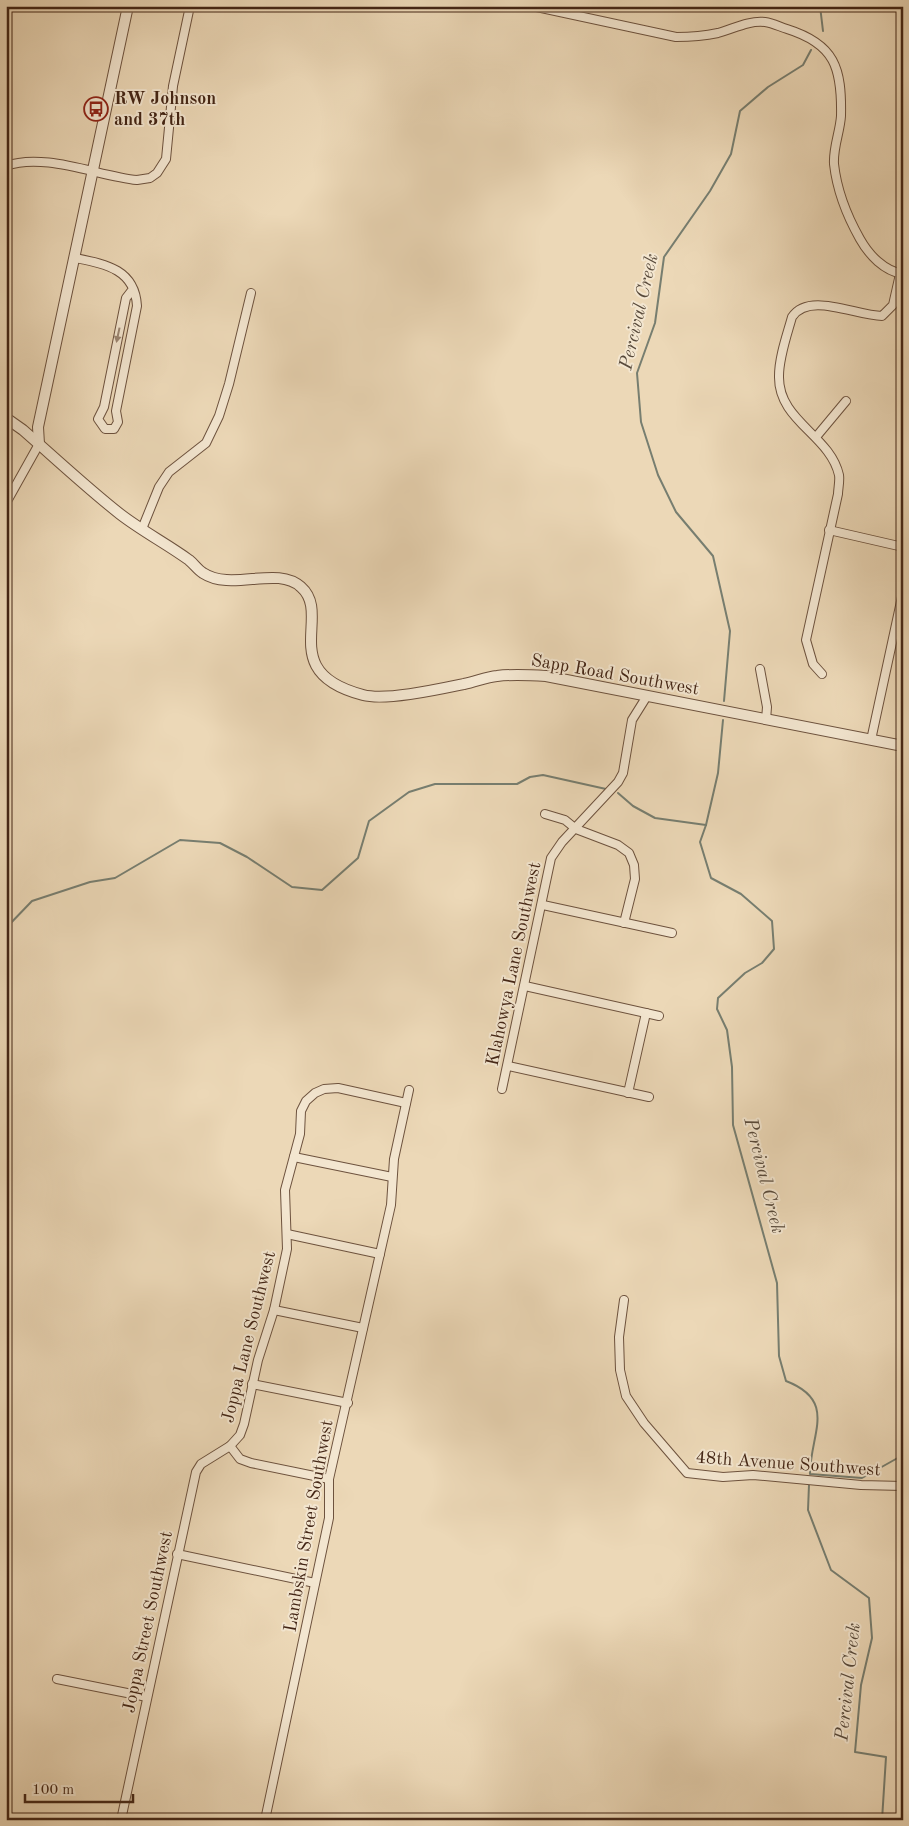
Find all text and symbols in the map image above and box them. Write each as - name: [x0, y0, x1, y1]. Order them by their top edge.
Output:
- place label: RW Johnson and 37th: [114, 90, 216, 129]
- bus stop icon: RW Johnson and 37th: [83, 96, 109, 122]
- water label: Percival Creek: [617, 252, 663, 373]
- one-way arrow: [114, 327, 122, 343]
- street label: Sapp Road Southwest: [530, 651, 700, 699]
- street label: Klahowya Lane Southwest: [484, 860, 544, 1068]
- water label: Percival Creek: [739, 1115, 787, 1236]
- street label: Joppa Lane Southwest: [219, 1249, 279, 1425]
- street label: Lambskin Street Southwest: [281, 1418, 337, 1634]
- street label: 48th Avenue Southwest: [695, 1449, 881, 1479]
- street label: Joppa Street Southwest: [120, 1530, 176, 1714]
- water label: Percival Creek: [833, 1622, 865, 1743]
- scale bar: [25, 1771, 132, 1803]
- text: 100 m: [32, 1783, 74, 1798]

